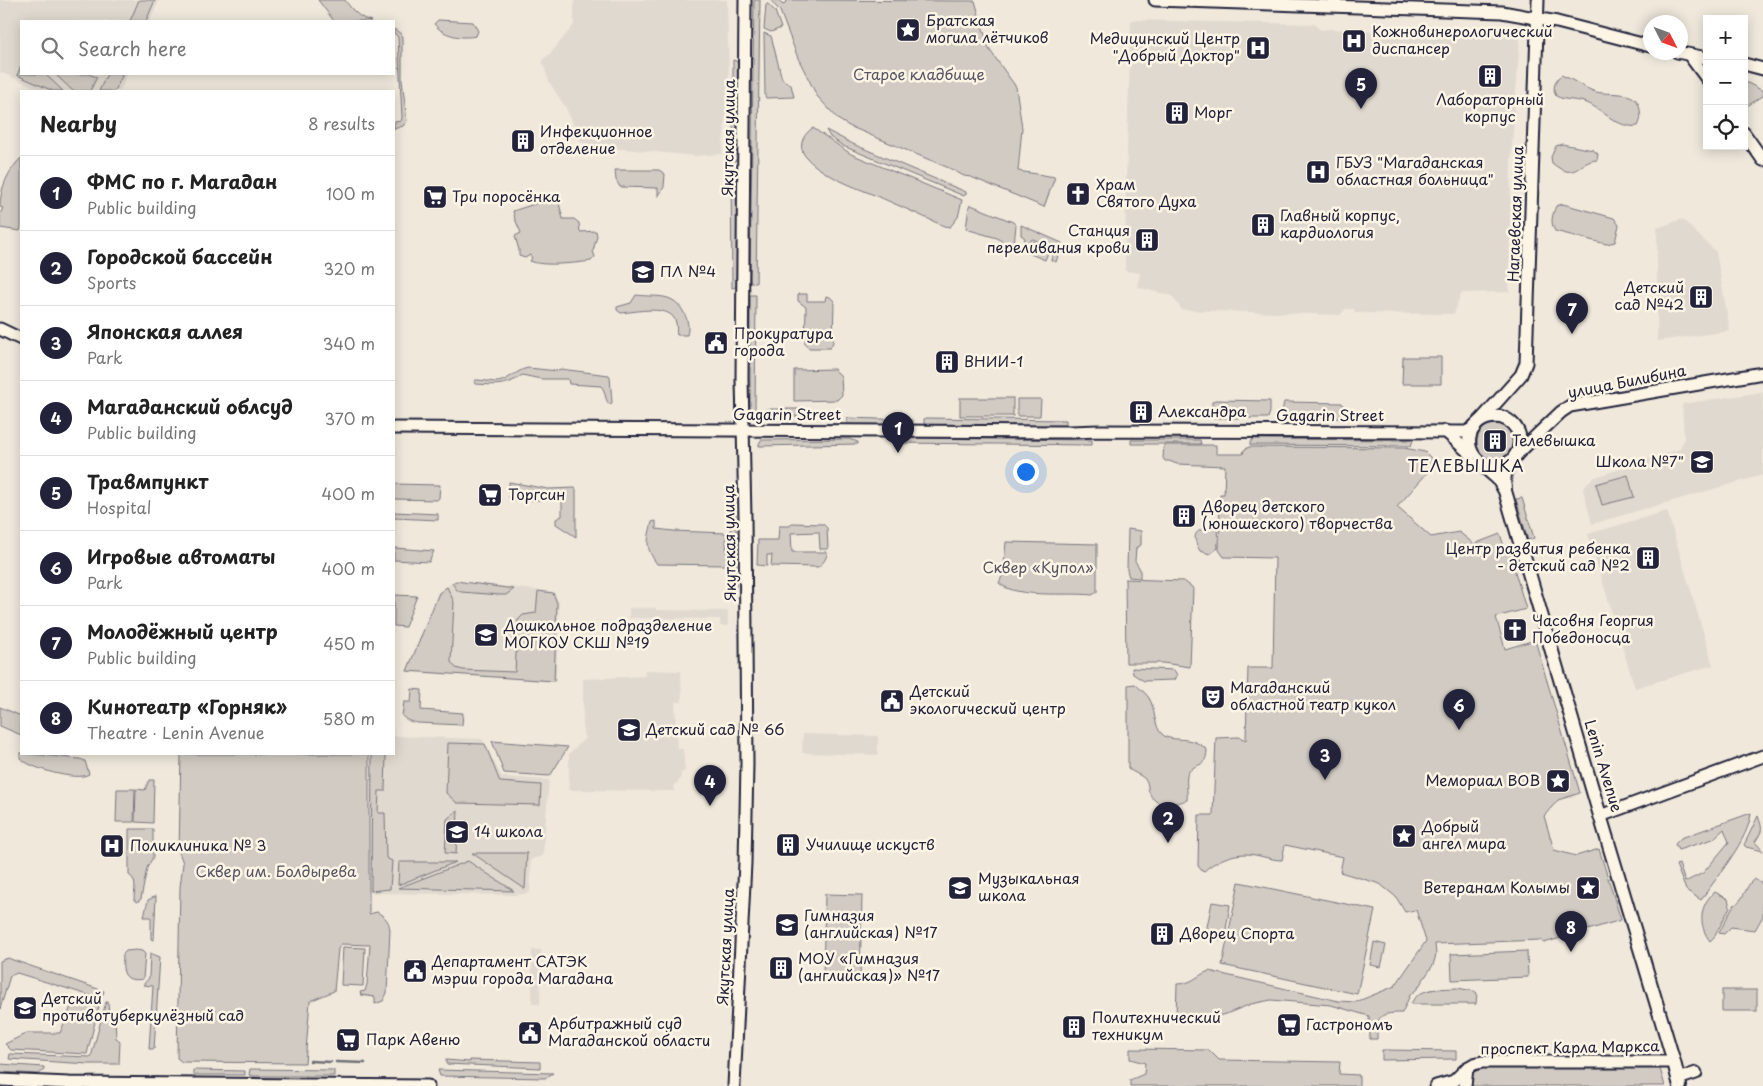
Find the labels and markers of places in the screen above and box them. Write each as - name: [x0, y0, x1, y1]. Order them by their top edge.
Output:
- place label: Братская могила лётчиков: [926, 8, 1049, 48]
- place icon: Братская могила лётчиков: [895, 17, 921, 43]
- place label: Кожновинерологический диспансер: [1372, 19, 1553, 59]
- place label: Медицинский Центр "Добрый Доктор": [1090, 26, 1240, 66]
- hospital icon: Кожновинерологический диспансер: [1341, 28, 1367, 54]
- hospital icon: Медицинский Центр "Добрый Доктор": [1245, 35, 1271, 61]
- building icon: Лабораторный корпус: [1477, 63, 1503, 89]
- pin: 5: [1345, 68, 1377, 109]
- place label: Лабораторный корпус: [1436, 87, 1544, 127]
- building icon: Морг: [1164, 100, 1190, 126]
- place label: Морг: [1194, 100, 1232, 123]
- place label: Инфекционное отделение: [540, 119, 653, 159]
- building icon: Инфекционное отделение: [510, 128, 536, 154]
- place label: ГБУЗ "Магаданская областная больница": [1336, 150, 1494, 190]
- hospital icon: ГБУЗ "Магаданская областная больница": [1305, 159, 1331, 185]
- place label: Храм Святого Духа: [1096, 172, 1197, 212]
- church icon: Храм Святого Духа: [1065, 181, 1091, 207]
- supermarket icon: Три поросёнка: [422, 184, 448, 210]
- place label: Три поросёнка: [452, 184, 561, 207]
- place label: Главный корпус, кардиология: [1280, 203, 1400, 243]
- building icon: Главный корпус, кардиология: [1250, 212, 1276, 238]
- place label: Станция переливания крови: [987, 218, 1130, 258]
- building icon: Станция переливания крови: [1134, 227, 1160, 253]
- school or university icon: ПЛ №4: [630, 259, 656, 285]
- place label: ПЛ №4: [660, 259, 716, 282]
- place label: Детский сад №42: [1615, 275, 1684, 315]
- building icon: Детский сад №42: [1688, 284, 1714, 310]
- pin: 7: [1556, 293, 1588, 334]
- place label: Прокуратура города: [734, 321, 834, 361]
- public building icon: Прокуратура города: [703, 330, 729, 356]
- building icon: ВНИИ-1: [934, 349, 960, 375]
- place label: ВНИИ-1: [964, 349, 1023, 372]
- building icon: Александра: [1128, 399, 1154, 425]
- place label: Александра: [1158, 399, 1247, 422]
- pin: 1: [882, 412, 914, 453]
- building icon: Телевышка: [1482, 428, 1508, 454]
- place label: Телевышка: [1512, 428, 1596, 451]
- place label: Школа №7": [1596, 449, 1684, 472]
- school or university icon: Школа №7": [1689, 449, 1715, 475]
- supermarket icon: Торгсин: [477, 482, 503, 508]
- place label: Торгсин: [508, 482, 565, 505]
- place label: Дворец детского (юношеского) творчества: [1201, 494, 1393, 534]
- building icon: Дворец детского (юношеского) творчества: [1171, 503, 1197, 529]
- place label: Центр развития ребенка - детский сад №2: [1446, 536, 1631, 576]
- building icon: Центр развития ребенка - детский сад №2: [1635, 545, 1661, 571]
- place label: Часовня Георгия Победоносца: [1532, 608, 1654, 648]
- place label: Дошкольное подразделение МОГКОУ СКШ №19: [503, 613, 712, 653]
- church icon: Часовня Георгия Победоносца: [1502, 617, 1528, 643]
- school or university icon: Дошкольное подразделение МОГКОУ СКШ №19: [473, 622, 499, 648]
- place label: Магаданский областной театр кукол: [1230, 675, 1396, 715]
- place label: Детский экологический центр: [909, 679, 1066, 719]
- theatre icon: Магаданский областной театр кукол: [1200, 684, 1226, 710]
- public building icon: Детский экологический центр: [879, 688, 905, 714]
- pin: 6: [1443, 689, 1475, 730]
- school or university icon: Детский сад № 66: [616, 717, 642, 743]
- place label: Детский сад № 66: [645, 717, 785, 740]
- pin: 3: [1309, 739, 1341, 780]
- pin: 4: [694, 765, 726, 806]
- place label: Мемориал ВОВ: [1425, 768, 1540, 791]
- place icon: Мемориал ВОВ: [1545, 768, 1571, 794]
- pin: 2: [1152, 802, 1184, 843]
- place label: Добрый ангел мира: [1421, 814, 1507, 854]
- school or university icon: 14 школа: [444, 819, 470, 845]
- place label: 14 школа: [474, 819, 544, 842]
- place icon: Добрый ангел мира: [1391, 823, 1417, 849]
- building icon: Училище искуств: [775, 832, 801, 858]
- place label: Училище искуств: [806, 832, 935, 855]
- hospital icon: Поликлиника № 3: [99, 833, 125, 859]
- place label: Поликлиника № 3: [130, 833, 266, 856]
- place label: Музыкальная школа: [978, 866, 1080, 906]
- school or university icon: Музыкальная школа: [947, 875, 973, 901]
- place label: Ветеранам Колымы: [1423, 875, 1570, 898]
- place icon: Ветеранам Колымы: [1575, 875, 1601, 901]
- place label: Гимназия (английская) №17: [804, 903, 937, 943]
- pin: 8: [1555, 911, 1587, 952]
- school or university icon: Гимназия (английская) №17: [774, 912, 800, 938]
- building icon: Дворец Спорта: [1149, 921, 1175, 947]
- place label: Дворец Спорта: [1179, 921, 1295, 944]
- place label: МОУ «Гимназия (английская)» №17: [798, 946, 940, 986]
- place label: Департамент САТЭК мэрии города Магадана: [431, 949, 614, 989]
- building icon: МОУ «Гимназия (английская)» №17: [768, 955, 794, 981]
- public building icon: Департамент САТЭК мэрии города Магадана: [402, 958, 428, 984]
- place label: Детский противотуберкулёзный сад: [41, 986, 244, 1026]
- school or university icon: Детский противотуберкулёзный сад: [12, 995, 38, 1021]
- place label: Политехнический техникум: [1092, 1005, 1221, 1045]
- place label: Арбитражный суд Магаданской области: [548, 1011, 710, 1051]
- supermarket icon: Гастрономъ: [1276, 1012, 1302, 1038]
- place label: Гастрономъ: [1306, 1012, 1393, 1035]
- building icon: Политехнический техникум: [1061, 1014, 1087, 1040]
- public building icon: Арбитражный суд Магаданской области: [517, 1020, 543, 1046]
- supermarket icon: Парк Авеню: [335, 1027, 361, 1053]
- place label: Парк Авеню: [366, 1027, 460, 1050]

